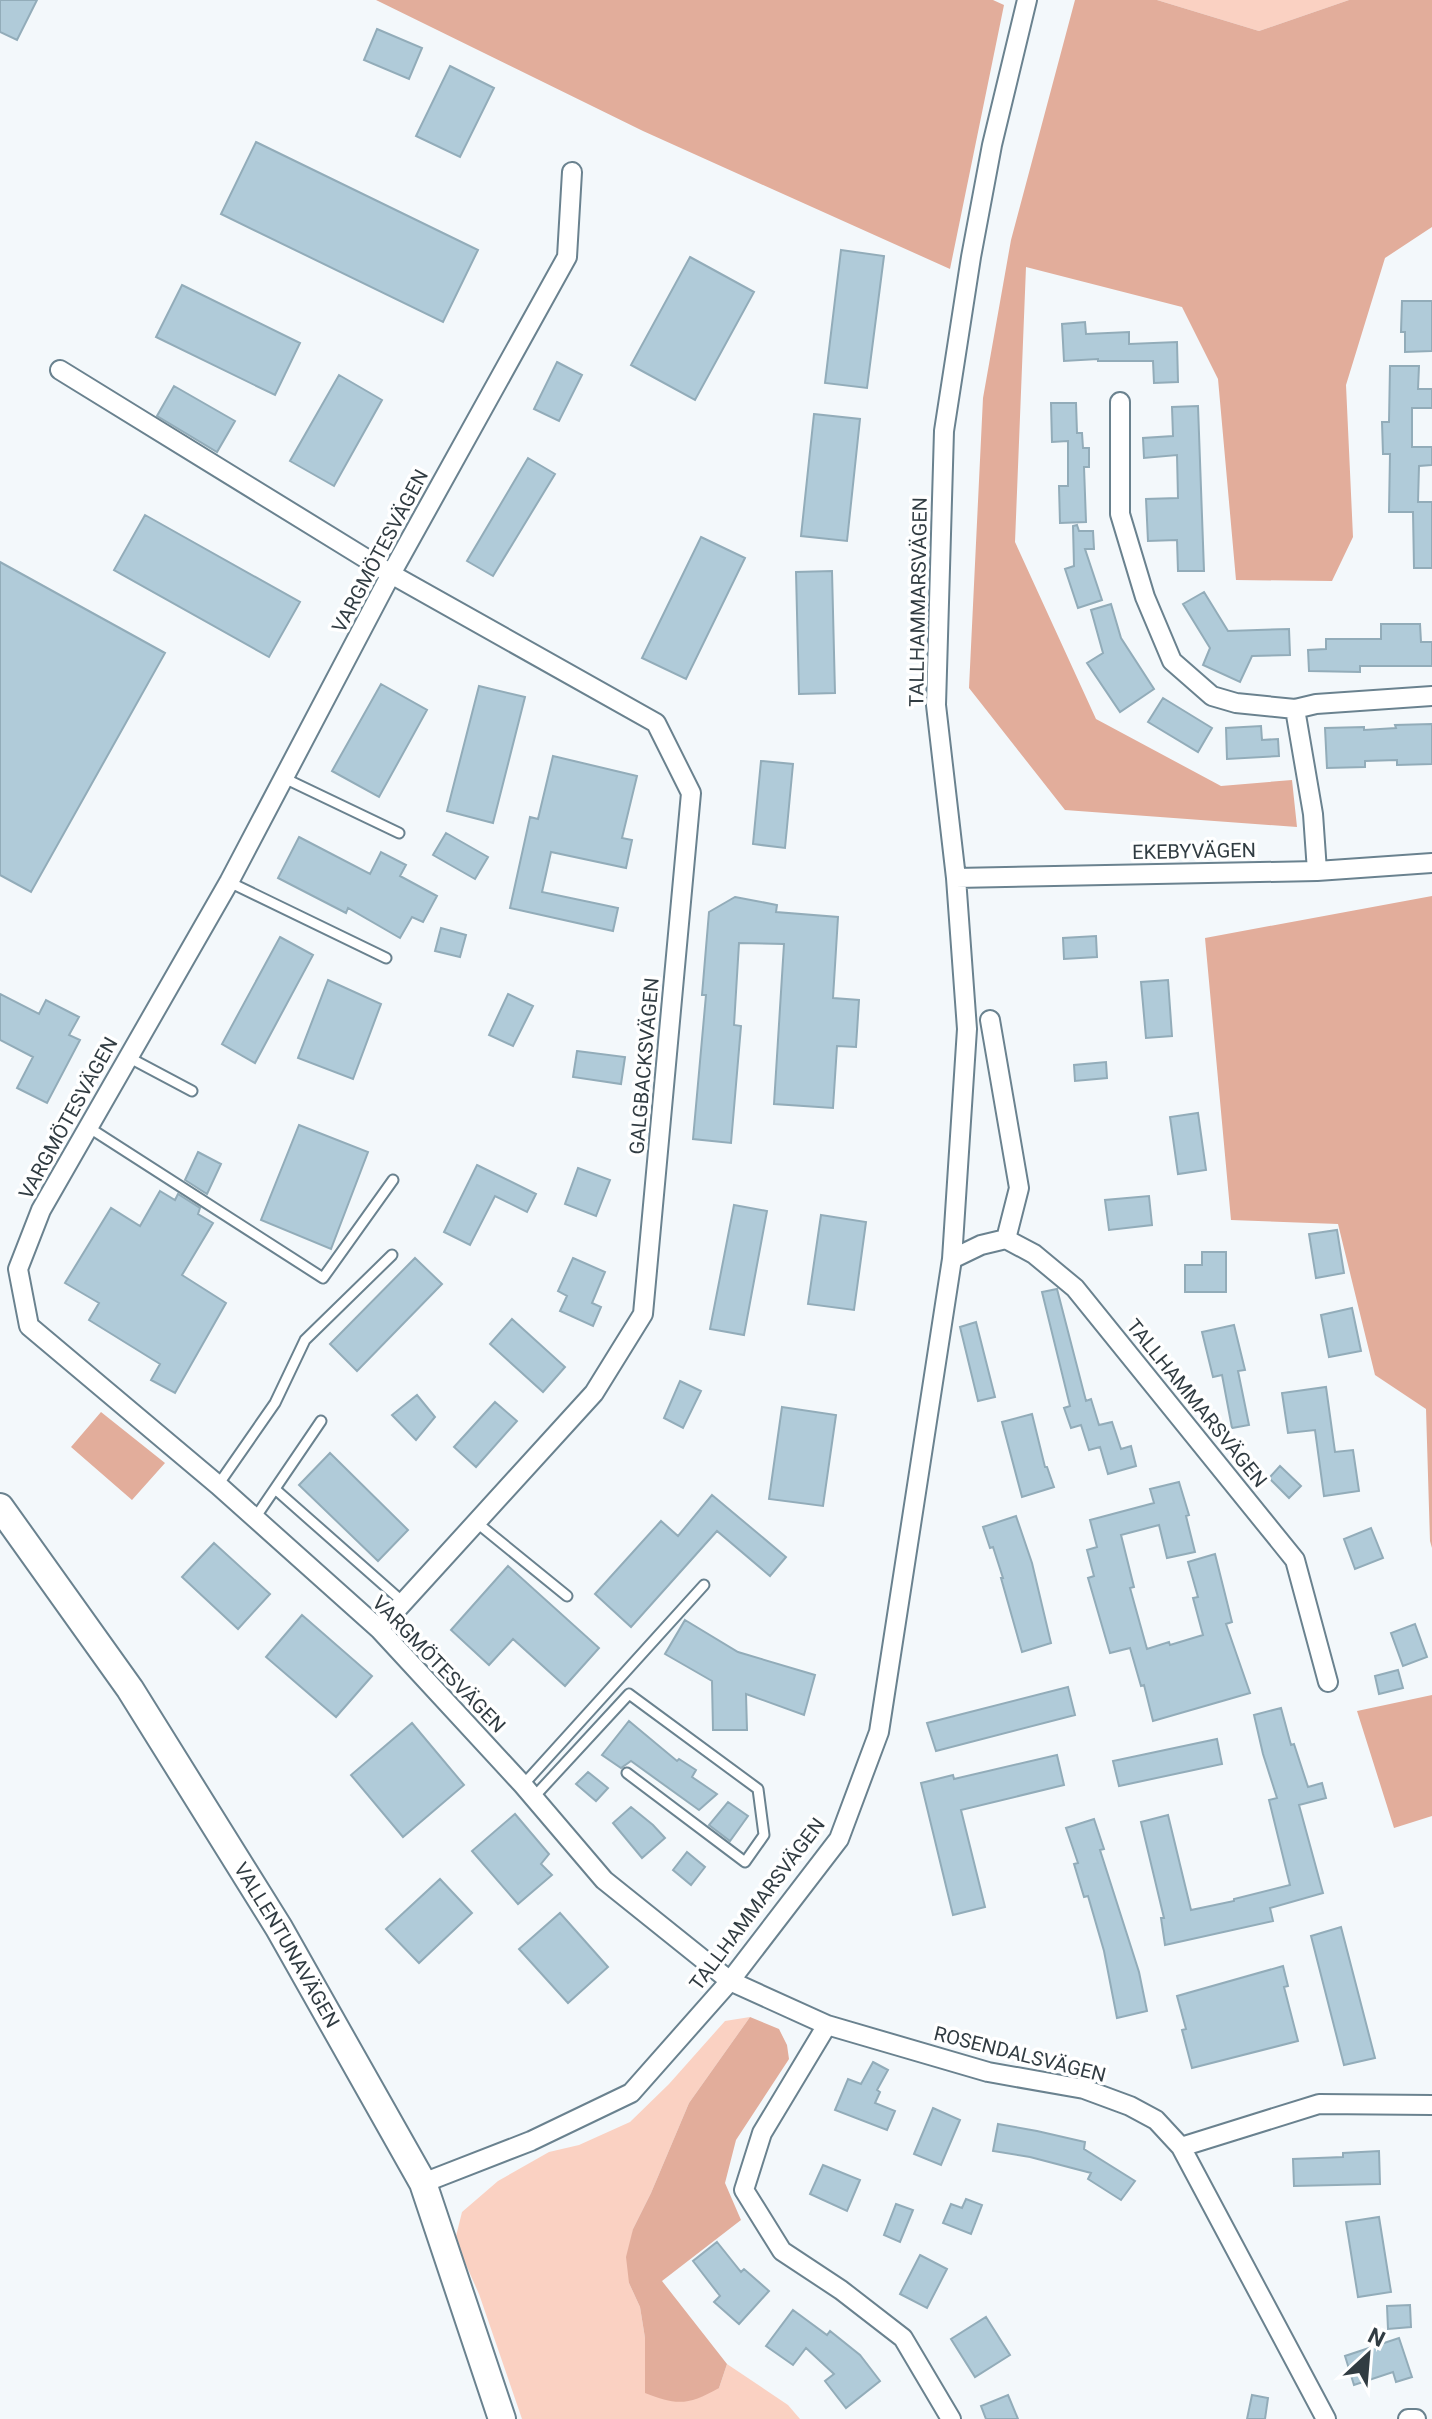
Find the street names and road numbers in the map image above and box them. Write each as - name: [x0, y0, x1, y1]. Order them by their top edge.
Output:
- street label: VARGMÖTESVÄGEN: [327, 465, 433, 637]
- street label: TALLHAMMARSVÄGEN: [904, 497, 932, 707]
- street label: EKEBYVÄGEN: [1132, 838, 1256, 864]
- street label: GALGBACKSVÄGEN: [624, 977, 664, 1155]
- street label: VARGMÖTESVÄGEN: [14, 1033, 122, 1203]
- street label: TALLHAMMARSVÄGEN: [1122, 1314, 1272, 1492]
- street label: VARGMÖTESVÄGEN: [367, 1590, 511, 1738]
- street label: TALLHAMMARSVÄGEN: [684, 1813, 830, 1995]
- street label: VALLENTUNAVÄGEN: [229, 1858, 345, 2032]
- street label: ROSENDALSVÄGEN: [932, 2021, 1108, 2087]

